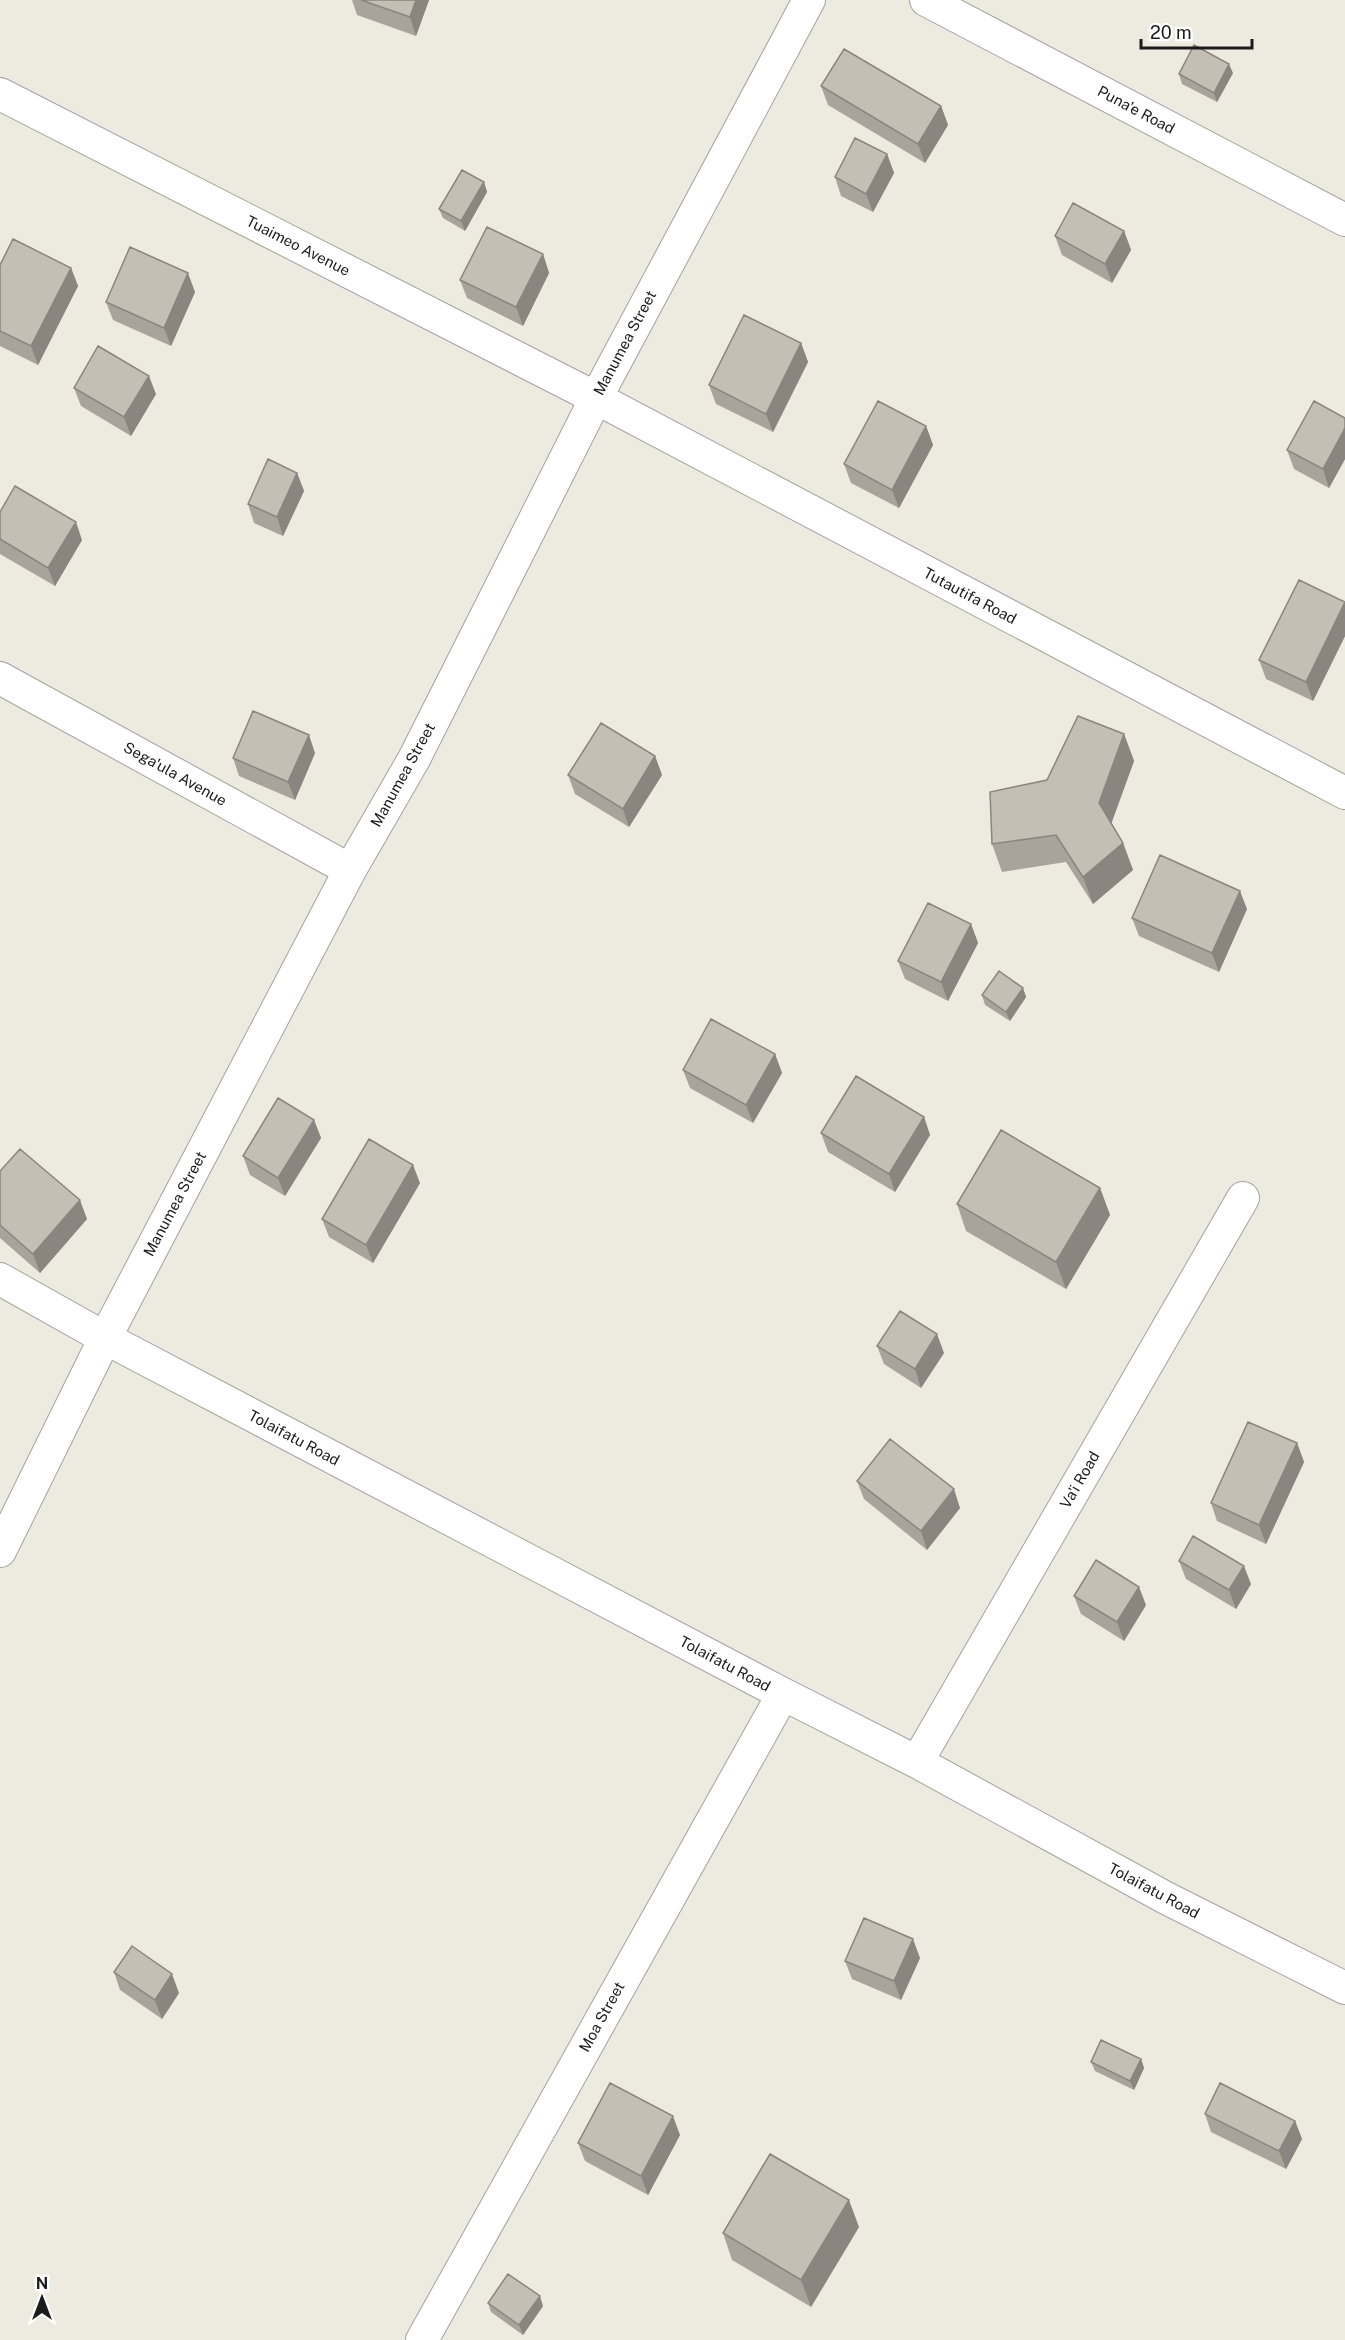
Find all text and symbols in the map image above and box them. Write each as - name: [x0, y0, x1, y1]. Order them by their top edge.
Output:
- scale bar: [1141, 12, 1252, 50]
- text: 20 m: [1150, 22, 1192, 43]
- street label: Puna'e Road: [1095, 82, 1178, 137]
- street label: Tuaimeo Avenue: [244, 212, 353, 279]
- street label: Manumea Street: [590, 287, 659, 398]
- street label: Tutautifa Road: [921, 564, 1020, 627]
- street label: Manumea Street: [367, 720, 438, 830]
- street label: Sega'ula Avenue: [121, 738, 230, 809]
- street label: Manumea Street: [140, 1148, 209, 1259]
- street label: Tolaifatu Road: [246, 1406, 343, 1469]
- street label: Va'i Road: [1056, 1448, 1103, 1511]
- street label: Tolaifatu Road: [677, 1632, 774, 1695]
- street label: Tolaifatu Road: [1106, 1859, 1203, 1922]
- street label: Moa Street: [575, 1979, 628, 2055]
- north arrow: [12, 2268, 72, 2328]
- text: N: [36, 2274, 48, 2293]

